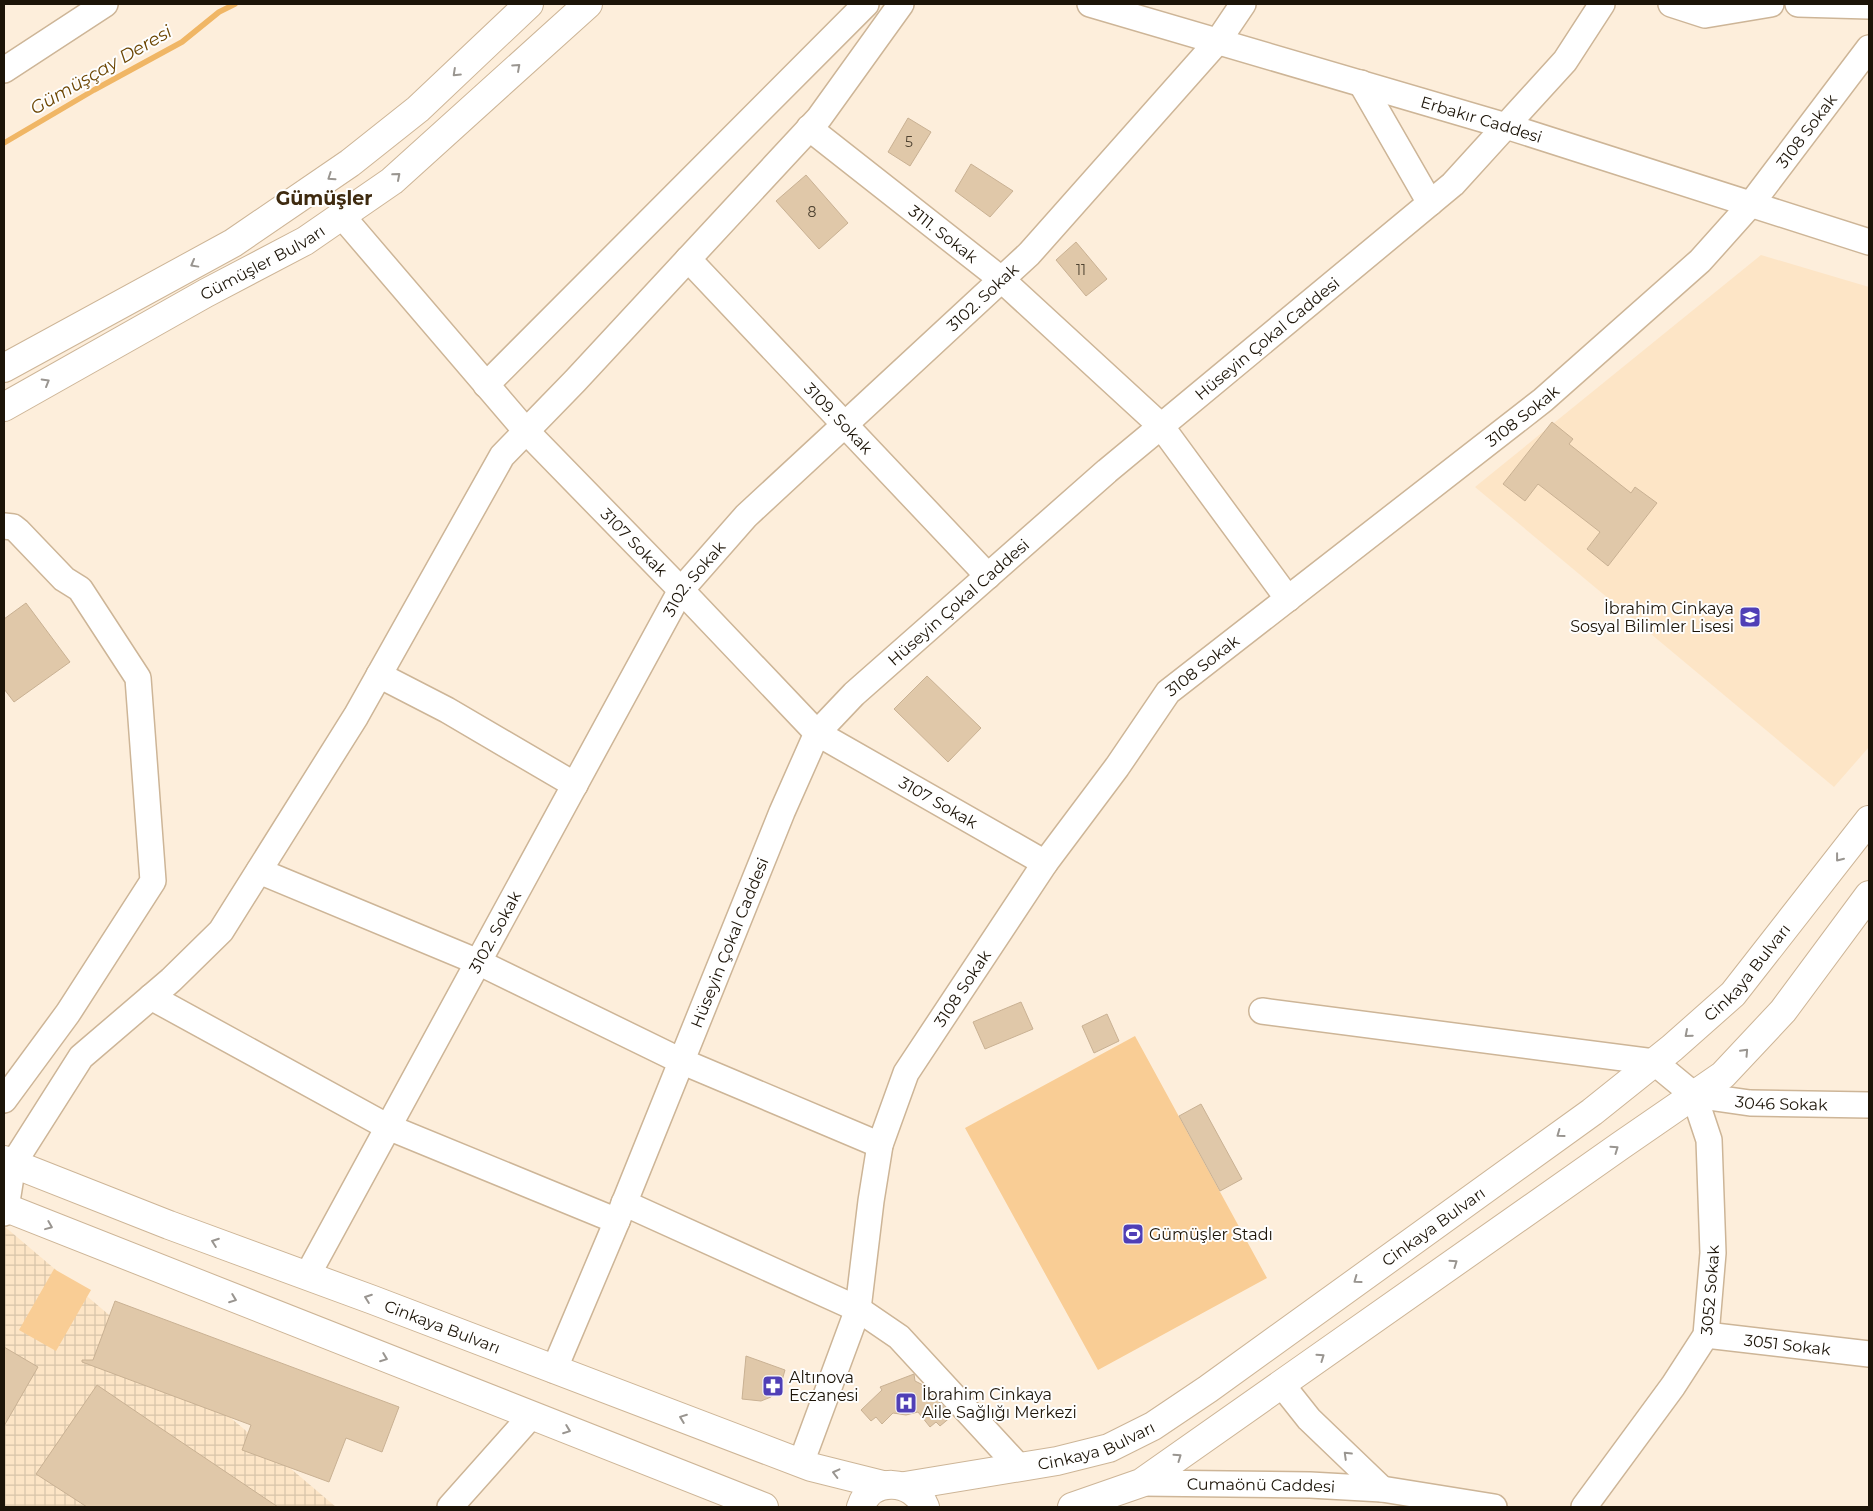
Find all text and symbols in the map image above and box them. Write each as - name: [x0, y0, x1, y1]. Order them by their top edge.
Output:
- water label: Gümüşçay Deresi: [26, 20, 176, 119]
- one-way arrow: [512, 64, 521, 73]
- one-way arrow: [453, 67, 462, 76]
- street label: 3108 Sokak: [1772, 90, 1841, 172]
- street label: Erbakır Caddesi: [1418, 92, 1545, 146]
- house number: 5: [905, 133, 913, 151]
- one-way arrow: [327, 170, 336, 180]
- one-way arrow: [391, 174, 400, 182]
- district label: Gümüşler: [276, 187, 372, 210]
- street label: 3111. Sokak: [905, 201, 982, 267]
- house number: 8: [808, 203, 817, 221]
- street label: Gümüşler Bulvarı: [197, 221, 328, 304]
- one-way arrow: [190, 258, 199, 268]
- street label: 3102. Sokak: [943, 259, 1022, 335]
- house number: 11: [1076, 261, 1086, 279]
- street label: Hüseyin Çokal Caddesi: [1191, 273, 1343, 404]
- one-way arrow: [40, 378, 49, 388]
- street label: 3109. Sokak: [800, 379, 877, 458]
- street label: 3108 Sokak: [1482, 381, 1563, 451]
- street label: 3107 Sokak: [597, 504, 672, 580]
- street label: Hüseyin Çokal Caddesi: [884, 535, 1033, 669]
- street label: 3102. Sokak: [659, 537, 729, 620]
- place label: İbrahim Cinkaya Sosyal Bilimler Lisesi: [1570, 599, 1734, 636]
- school or university icon: İbrahim Cinkaya Sosyal Bilimler Lisesi: [1738, 605, 1762, 629]
- street label: 3108 Sokak: [1161, 631, 1243, 700]
- street label: 3107 Sokak: [896, 772, 981, 832]
- one-way arrow: [1836, 853, 1845, 862]
- street label: Hüseyin Çokal Caddesi: [687, 855, 772, 1030]
- street label: 3102. Sokak: [465, 887, 525, 976]
- street label: Cinkaya Bulvarı: [1700, 920, 1794, 1025]
- street label: 3108 Sokak: [930, 946, 995, 1030]
- one-way arrow: [1685, 1028, 1694, 1037]
- one-way arrow: [1739, 1049, 1748, 1058]
- street label: 3046 Sokak: [1734, 1091, 1828, 1114]
- one-way arrow: [1556, 1128, 1566, 1137]
- one-way arrow: [1609, 1146, 1619, 1155]
- street label: Cinkaya Bulvarı: [1378, 1183, 1489, 1270]
- one-way arrow: [44, 1219, 53, 1230]
- sports icon: Gümüşler Stadı: [1121, 1222, 1145, 1246]
- place label: Gümüşler Stadı: [1149, 1225, 1273, 1244]
- one-way arrow: [211, 1238, 220, 1248]
- street label: 3052 Sokak: [1697, 1244, 1723, 1336]
- one-way arrow: [1448, 1260, 1458, 1269]
- one-way arrow: [1353, 1274, 1363, 1283]
- one-way arrow: [228, 1293, 236, 1303]
- one-way arrow: [364, 1294, 372, 1304]
- street label: Cinkaya Bulvarı: [382, 1296, 503, 1357]
- street label: 3051 Sokak: [1743, 1330, 1832, 1359]
- one-way arrow: [379, 1352, 388, 1362]
- one-way arrow: [1316, 1354, 1325, 1363]
- place label: Altınova Eczanesi: [789, 1368, 859, 1405]
- pharmacy icon: Altınova Eczanesi: [761, 1374, 785, 1398]
- place label: İbrahim Cinkaya Aile Sağlığı Merkezi: [922, 1385, 1077, 1422]
- hospital icon: İbrahim Cinkaya Aile Sağlığı Merkezi: [894, 1391, 918, 1415]
- one-way arrow: [679, 1414, 688, 1424]
- street label: Cinkaya Bulvarı: [1036, 1417, 1158, 1474]
- one-way arrow: [563, 1425, 571, 1435]
- one-way arrow: [1344, 1452, 1353, 1461]
- one-way arrow: [1172, 1454, 1182, 1463]
- one-way arrow: [831, 1468, 840, 1479]
- street label: Cumaönü Caddesi: [1187, 1474, 1336, 1496]

